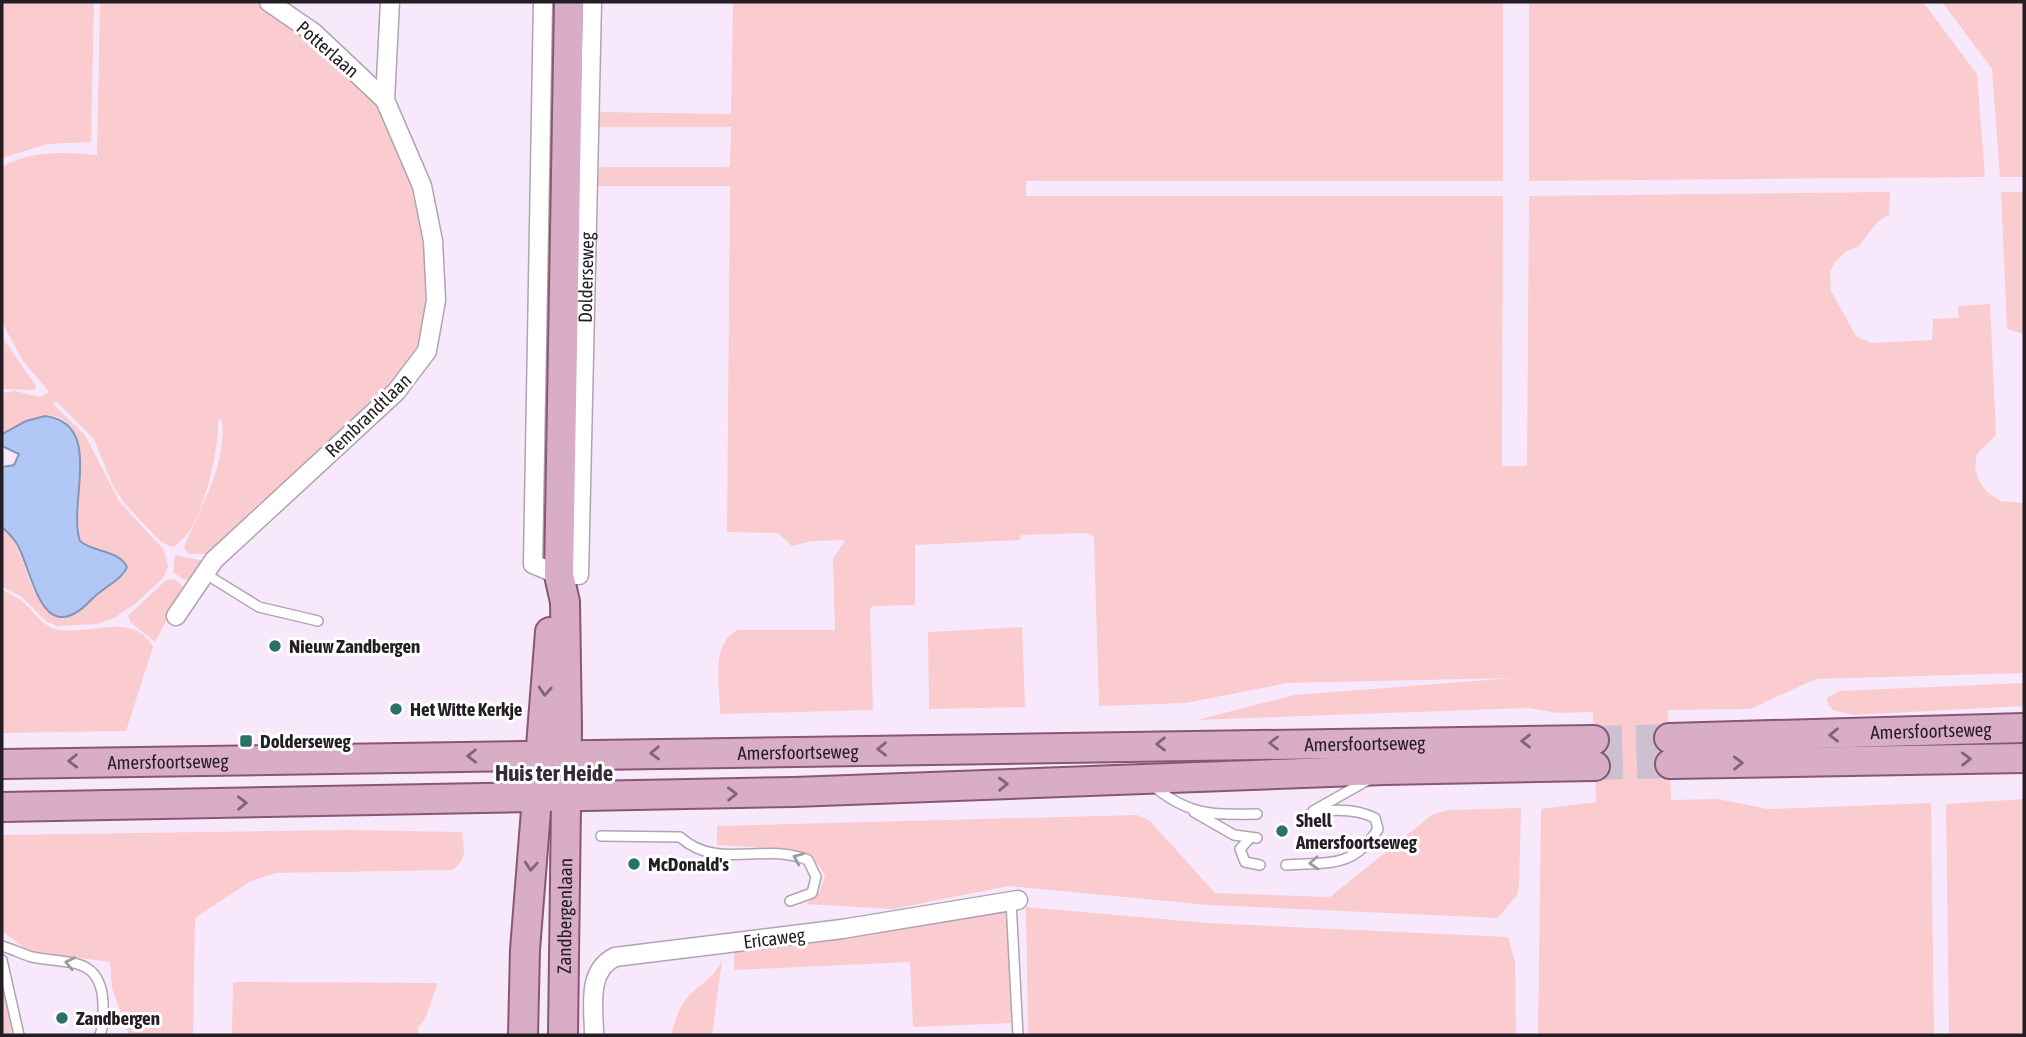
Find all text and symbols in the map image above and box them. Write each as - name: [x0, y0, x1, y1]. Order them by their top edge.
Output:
- street label: Potterlaan: [292, 16, 364, 82]
- street label: Dolderseweg: [574, 231, 598, 323]
- street label: Rembrandtlaan: [321, 369, 415, 461]
- place label: Nieuw Zandbergen: [289, 635, 420, 657]
- marker: Nieuw Zandbergen: [267, 638, 283, 654]
- one-way arrow: [538, 685, 553, 696]
- place label: Het Witte Kerkje: [410, 698, 523, 720]
- marker: Het Witte Kerkje: [388, 701, 404, 717]
- street label: Amersfoortseweg: [1870, 718, 1993, 743]
- one-way arrow: [1828, 727, 1838, 743]
- place label: Dolderseweg: [260, 730, 352, 752]
- street label: Amersfoortseweg: [1304, 732, 1426, 755]
- marker: Dolderseweg: [238, 733, 254, 749]
- one-way arrow: [1520, 733, 1530, 749]
- one-way arrow: [1268, 735, 1279, 751]
- one-way arrow: [1156, 736, 1166, 752]
- street label: Amersfoortseweg: [737, 740, 859, 764]
- one-way arrow: [876, 741, 887, 756]
- one-way arrow: [649, 745, 659, 761]
- one-way arrow: [466, 748, 476, 764]
- street label: Amersfoortseweg: [107, 750, 230, 773]
- one-way arrow: [1961, 751, 1971, 767]
- one-way arrow: [67, 754, 78, 769]
- one-way arrow: [1733, 755, 1744, 771]
- district label: Huis ter Heide: [495, 760, 613, 786]
- one-way arrow: [998, 776, 1009, 791]
- one-way arrow: [727, 786, 738, 801]
- one-way arrow: [237, 795, 248, 810]
- place label: Shell Amersfoortseweg: [1295, 809, 1418, 853]
- marker: Shell Amersfoortseweg: [1274, 823, 1290, 839]
- one-way arrow: [793, 852, 805, 866]
- place label: McDonald's: [648, 853, 729, 875]
- marker: McDonald's: [626, 856, 642, 872]
- one-way arrow: [1308, 856, 1319, 871]
- street label: Zandbergenlaan: [553, 858, 576, 974]
- one-way arrow: [524, 861, 539, 872]
- street label: Ericaweg: [742, 923, 807, 953]
- one-way arrow: [64, 956, 76, 971]
- place label: Zandbergen: [76, 1007, 160, 1029]
- marker: Zandbergen: [54, 1010, 70, 1026]

